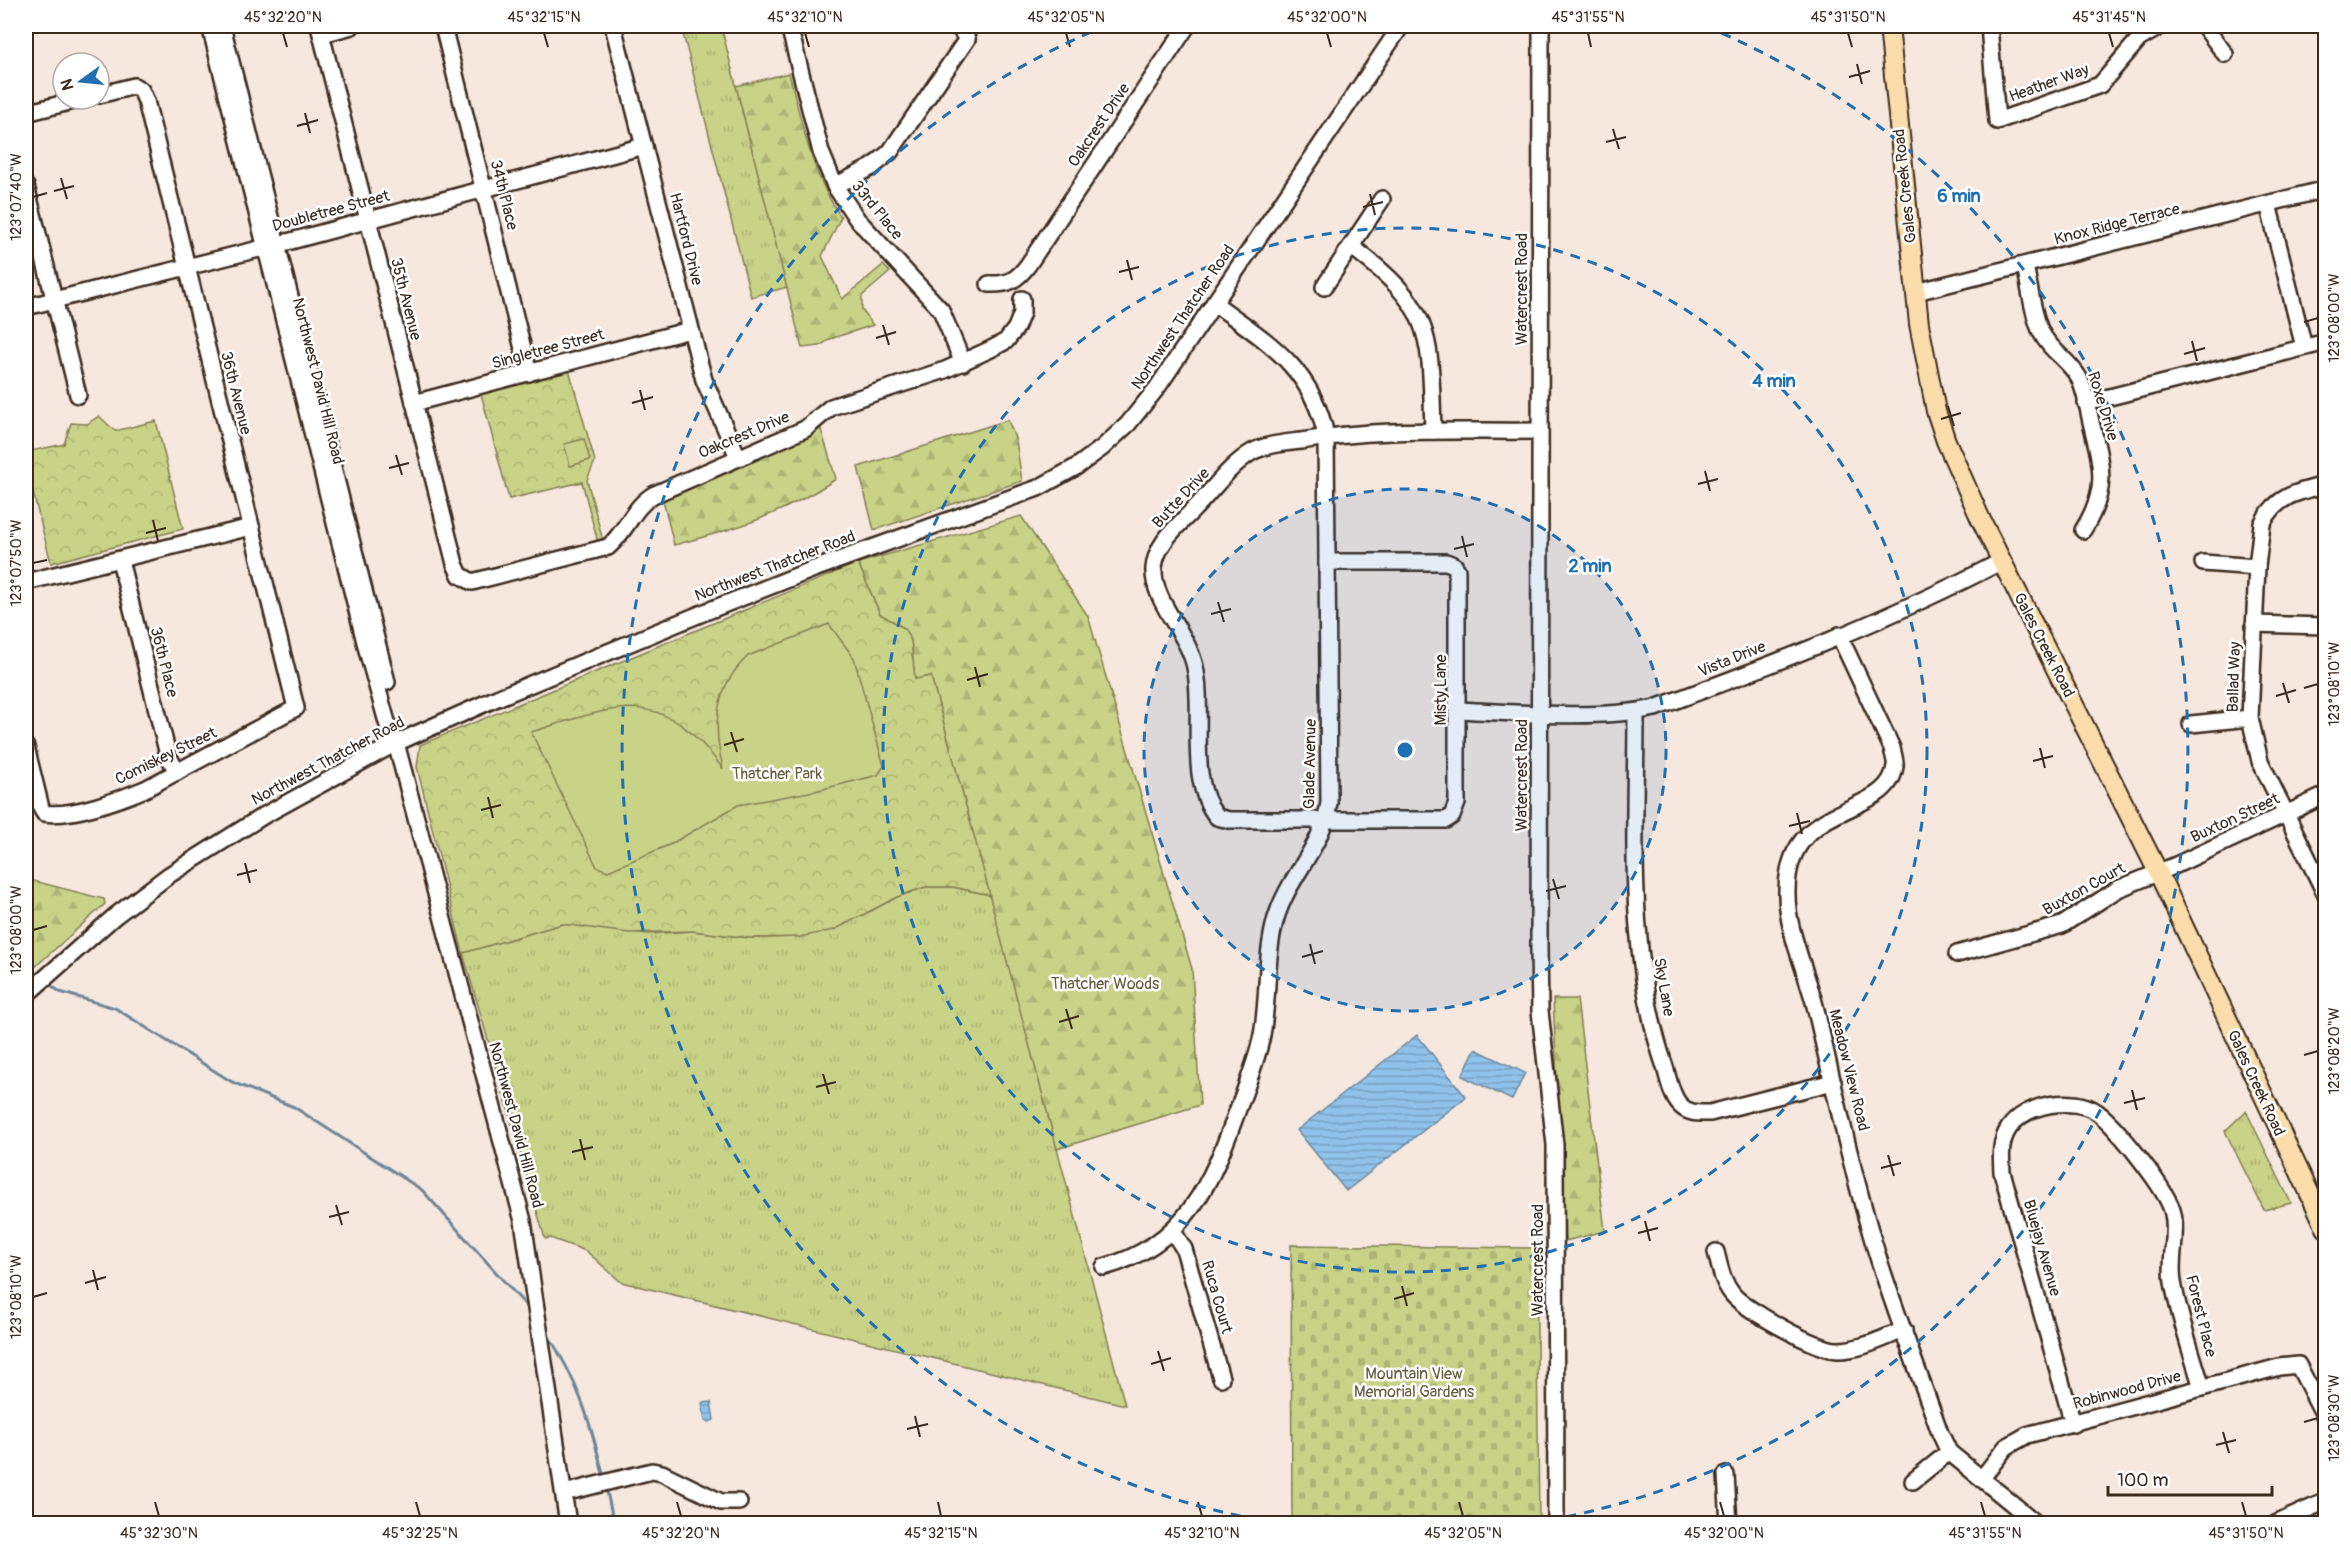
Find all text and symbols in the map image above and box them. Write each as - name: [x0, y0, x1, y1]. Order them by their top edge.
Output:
- text: 45°32'20"N: [244, 8, 322, 27]
- text: 45°32'15"N: [507, 8, 581, 27]
- text: 45°32'10"N: [767, 8, 843, 27]
- text: 45°32'05"N: [1027, 8, 1105, 27]
- text: 45°32'00"N: [1287, 8, 1367, 27]
- text: 45°31'55"N: [1551, 8, 1625, 27]
- text: 45°31'50"N: [1810, 8, 1886, 27]
- text: 45°31'45"N: [2072, 8, 2146, 27]
- north arrow: [51, 51, 111, 111]
- street label: Heather Way: [2006, 59, 2092, 107]
- text: N: [56, 77, 79, 92]
- street label: Oakcrest Drive: [1064, 79, 1134, 171]
- street label: Gales Creek Road: [1889, 128, 1921, 244]
- text: 123°07'40"W: [7, 153, 26, 241]
- street label: 34th Place: [486, 158, 522, 232]
- street label: 33rd Place: [847, 176, 907, 244]
- text: 6 min: [1937, 185, 1981, 208]
- street label: Doubletree Street: [270, 186, 392, 236]
- street label: Hartford Drive: [665, 191, 707, 287]
- street label: Knox Ridge Terrace: [2052, 199, 2182, 249]
- street label: Watercrest Road: [1512, 233, 1532, 345]
- street label: Northwest Thatcher Road: [1127, 241, 1239, 393]
- street label: 35th Avenue: [386, 256, 426, 342]
- text: 123°08'00"W: [2325, 273, 2344, 362]
- street label: Northwest David Hill Road: [288, 296, 348, 466]
- street label: Singletree Street: [490, 324, 607, 374]
- street label: 36th Avenue: [216, 349, 256, 437]
- street label: Roxe Drive: [2083, 369, 2123, 443]
- text: 4 min: [1752, 370, 1796, 393]
- street label: Oakcrest Drive: [695, 407, 793, 463]
- street label: Butte Drive: [1148, 463, 1214, 532]
- text: 123°07'50"W: [7, 519, 26, 607]
- street label: Northwest Thatcher Road: [692, 526, 858, 606]
- text: 2 min: [1568, 555, 1612, 578]
- street label: Gales Creek Road: [2009, 589, 2079, 701]
- street label: 36th Place: [146, 625, 182, 699]
- street label: Vista Drive: [1695, 636, 1769, 682]
- street label: Ballad Way: [2223, 641, 2245, 713]
- text: 123°08'10"W: [2325, 642, 2344, 726]
- street label: Misty Lane: [1431, 654, 1451, 726]
- street label: Northwest Thatcher Road: [248, 712, 408, 810]
- street label: Glade Avenue: [1299, 719, 1321, 809]
- street label: Watercrest Road: [1512, 719, 1532, 831]
- street label: Comiskey Street: [112, 723, 221, 789]
- centre of rings: [1395, 740, 1415, 760]
- park label: Thatcher Park: [732, 764, 823, 784]
- street label: Buxton Street: [2187, 788, 2283, 847]
- street label: Buxton Court: [2039, 858, 2129, 920]
- text: 123°08'00"W: [7, 885, 26, 974]
- street label: Sky Lane: [1649, 956, 1679, 1018]
- park label: Thatcher Woods: [1051, 974, 1159, 994]
- street label: Meadow View Road: [1824, 1007, 1874, 1133]
- text: 123°08'20"W: [2325, 1007, 2344, 1095]
- street label: Gales Creek Road: [2223, 1027, 2289, 1139]
- street label: Northwest David Hill Road: [484, 1040, 548, 1210]
- street label: Bluejay Avenue: [2019, 1197, 2065, 1299]
- street label: Watercrest Road: [1528, 1204, 1548, 1316]
- text: 123°08'10"W: [7, 1255, 26, 1339]
- street label: Ruca Court: [1197, 1258, 1237, 1336]
- street label: Forest Place: [2181, 1273, 2221, 1359]
- park label: Mountain View Memorial Gardens: [1354, 1364, 1474, 1402]
- street label: Robinwood Drive: [2071, 1366, 2183, 1414]
- text: 123°08'30"W: [2325, 1374, 2344, 1462]
- scale bar: [2108, 1459, 2272, 1497]
- text: 100 m: [2117, 1469, 2169, 1492]
- text: 45°32'30"N: [120, 1524, 198, 1543]
- text: 45°32'25"N: [382, 1524, 458, 1543]
- text: 45°32'20"N: [642, 1524, 720, 1543]
- text: 45°32'15"N: [904, 1524, 978, 1543]
- text: 45°32'10"N: [1164, 1524, 1240, 1543]
- text: 45°32'05"N: [1424, 1524, 1502, 1543]
- text: 45°32'00"N: [1684, 1524, 1764, 1543]
- text: 45°31'55"N: [1948, 1524, 2022, 1543]
- text: 45°31'50"N: [2208, 1524, 2284, 1543]

